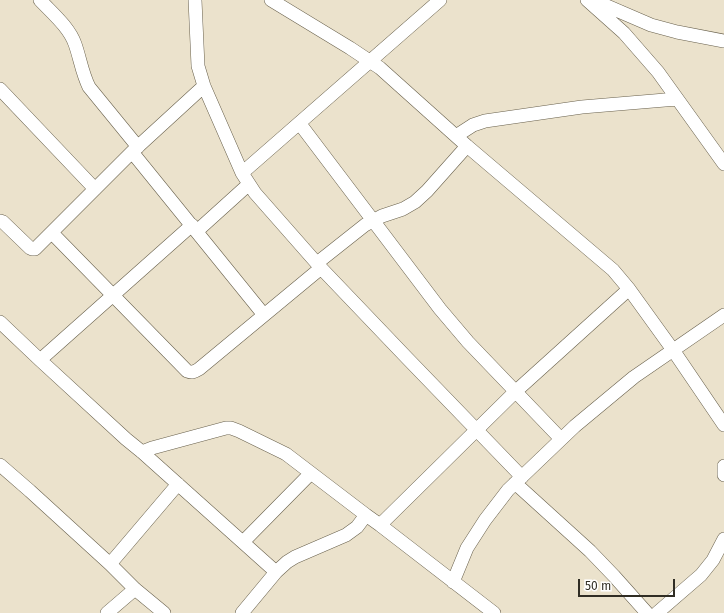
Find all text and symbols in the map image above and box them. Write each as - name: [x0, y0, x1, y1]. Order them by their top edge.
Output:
- scale bar: [580, 571, 677, 597]
- text: 50 m: [585, 579, 611, 593]

